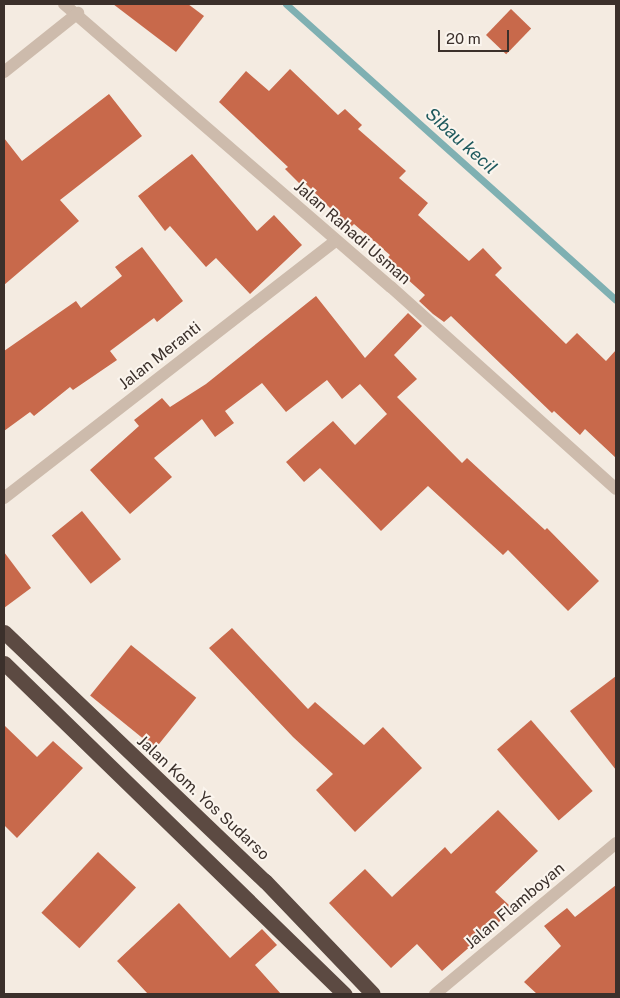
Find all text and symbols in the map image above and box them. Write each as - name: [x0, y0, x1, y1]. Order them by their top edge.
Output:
- scale bar: [440, 20, 511, 52]
- text: 20 m: [446, 30, 481, 47]
- water label: Sibau kecil: [421, 103, 501, 179]
- street label: Jalan Rahadi Usman: [290, 177, 414, 289]
- street label: Jalan Meranti: [115, 318, 205, 394]
- street label: Jalan Kom. Yos Sudarso: [133, 732, 273, 864]
- street label: Jalan Flamboyan: [461, 859, 569, 953]

